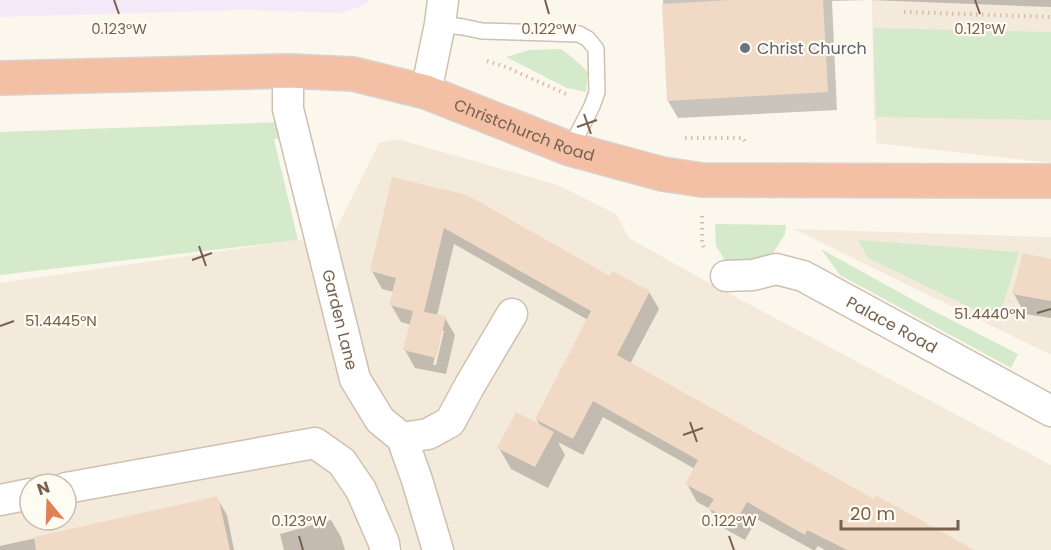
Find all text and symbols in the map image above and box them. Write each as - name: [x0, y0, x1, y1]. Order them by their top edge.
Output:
- text: 0.123°W: [91, 18, 147, 39]
- text: 0.122°W: [521, 18, 577, 39]
- text: 0.121°W: [954, 18, 1006, 39]
- place label: Christ Church: [757, 37, 867, 60]
- marker: Christ Church: [738, 41, 752, 55]
- street label: Christchurch Road: [451, 93, 597, 167]
- street label: Garden Lane: [317, 267, 364, 372]
- street label: Palace Road: [842, 290, 942, 359]
- text: 51.4440°N: [954, 303, 1026, 324]
- text: 51.4445°N: [25, 310, 97, 331]
- north arrow: [18, 472, 78, 532]
- text: N: [34, 475, 53, 501]
- scale bar: [841, 493, 958, 531]
- text: 20 m: [850, 501, 895, 526]
- text: 0.123°W: [271, 510, 327, 531]
- text: 0.122°W: [701, 510, 757, 531]

